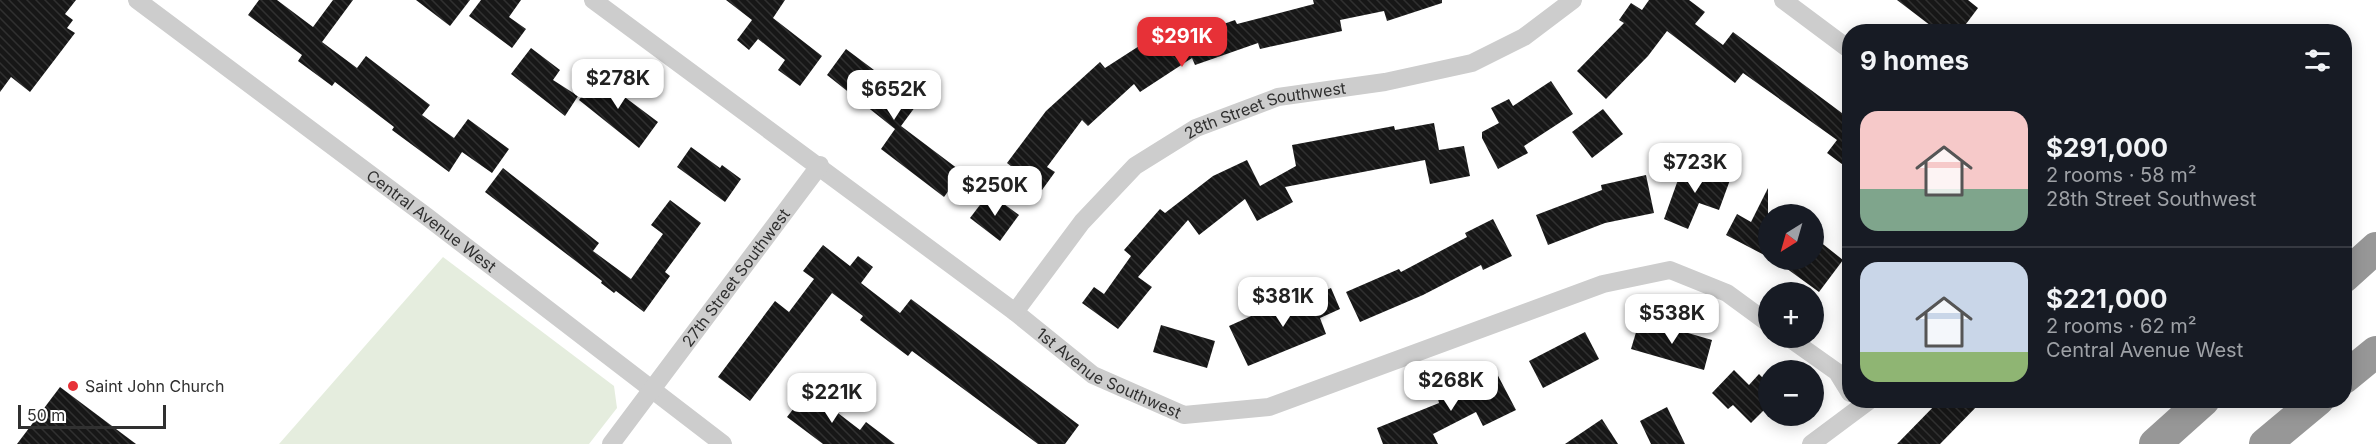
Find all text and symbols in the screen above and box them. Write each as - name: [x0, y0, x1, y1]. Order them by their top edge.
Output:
- pin: $291K: [1140, 17, 1224, 68]
- text: $291K: [1151, 24, 1213, 48]
- icon: filters: [2301, 44, 2334, 77]
- text: 9 homes: [1860, 45, 1969, 76]
- pin: $278K: [576, 59, 660, 110]
- text: $278K: [586, 66, 650, 90]
- pin: $652K: [852, 70, 936, 121]
- text: $652K: [861, 77, 927, 101]
- street label: 28th Street Southwest: [1180, 78, 1347, 143]
- text: $291,000: [2046, 132, 2168, 163]
- icon: home: [1908, 135, 1980, 207]
- pin: $723K: [1653, 143, 1737, 194]
- text: $723K: [1663, 150, 1727, 174]
- text: 2 rooms · 58 m²: [2046, 163, 2197, 187]
- street label: Central Avenue West: [363, 165, 500, 276]
- pin: $250K: [953, 166, 1037, 217]
- text: $250K: [962, 173, 1028, 197]
- text: 28th Street Southwest: [2046, 187, 2256, 211]
- street label: 27th Street Southwest: [677, 204, 794, 351]
- north arrow: [1758, 204, 1824, 270]
- map controls: [1758, 204, 1824, 426]
- pin: $381K: [1241, 277, 1325, 328]
- button: +: [1758, 282, 1824, 348]
- text: $221,000: [2046, 283, 2168, 314]
- text: $381K: [1252, 284, 1314, 308]
- icon: home: [1908, 286, 1980, 358]
- pin: $538K: [1630, 294, 1714, 345]
- text: $538K: [1639, 301, 1705, 325]
- text: 2 rooms · 62 m²: [2046, 314, 2197, 338]
- street label: 1st Avenue Southwest: [1032, 323, 1185, 423]
- text: Central Avenue West: [2046, 338, 2243, 362]
- button: −: [1758, 360, 1824, 426]
- pin: $268K: [1409, 361, 1493, 412]
- text: $268K: [1418, 368, 1484, 392]
- pin: $221K: [790, 373, 874, 424]
- place label: Saint John Church: [85, 376, 224, 396]
- marker: Saint John Church: [66, 379, 80, 393]
- text: $221K: [801, 380, 863, 404]
- scale bar: [18, 402, 166, 430]
- text: 50 m: [27, 405, 65, 425]

